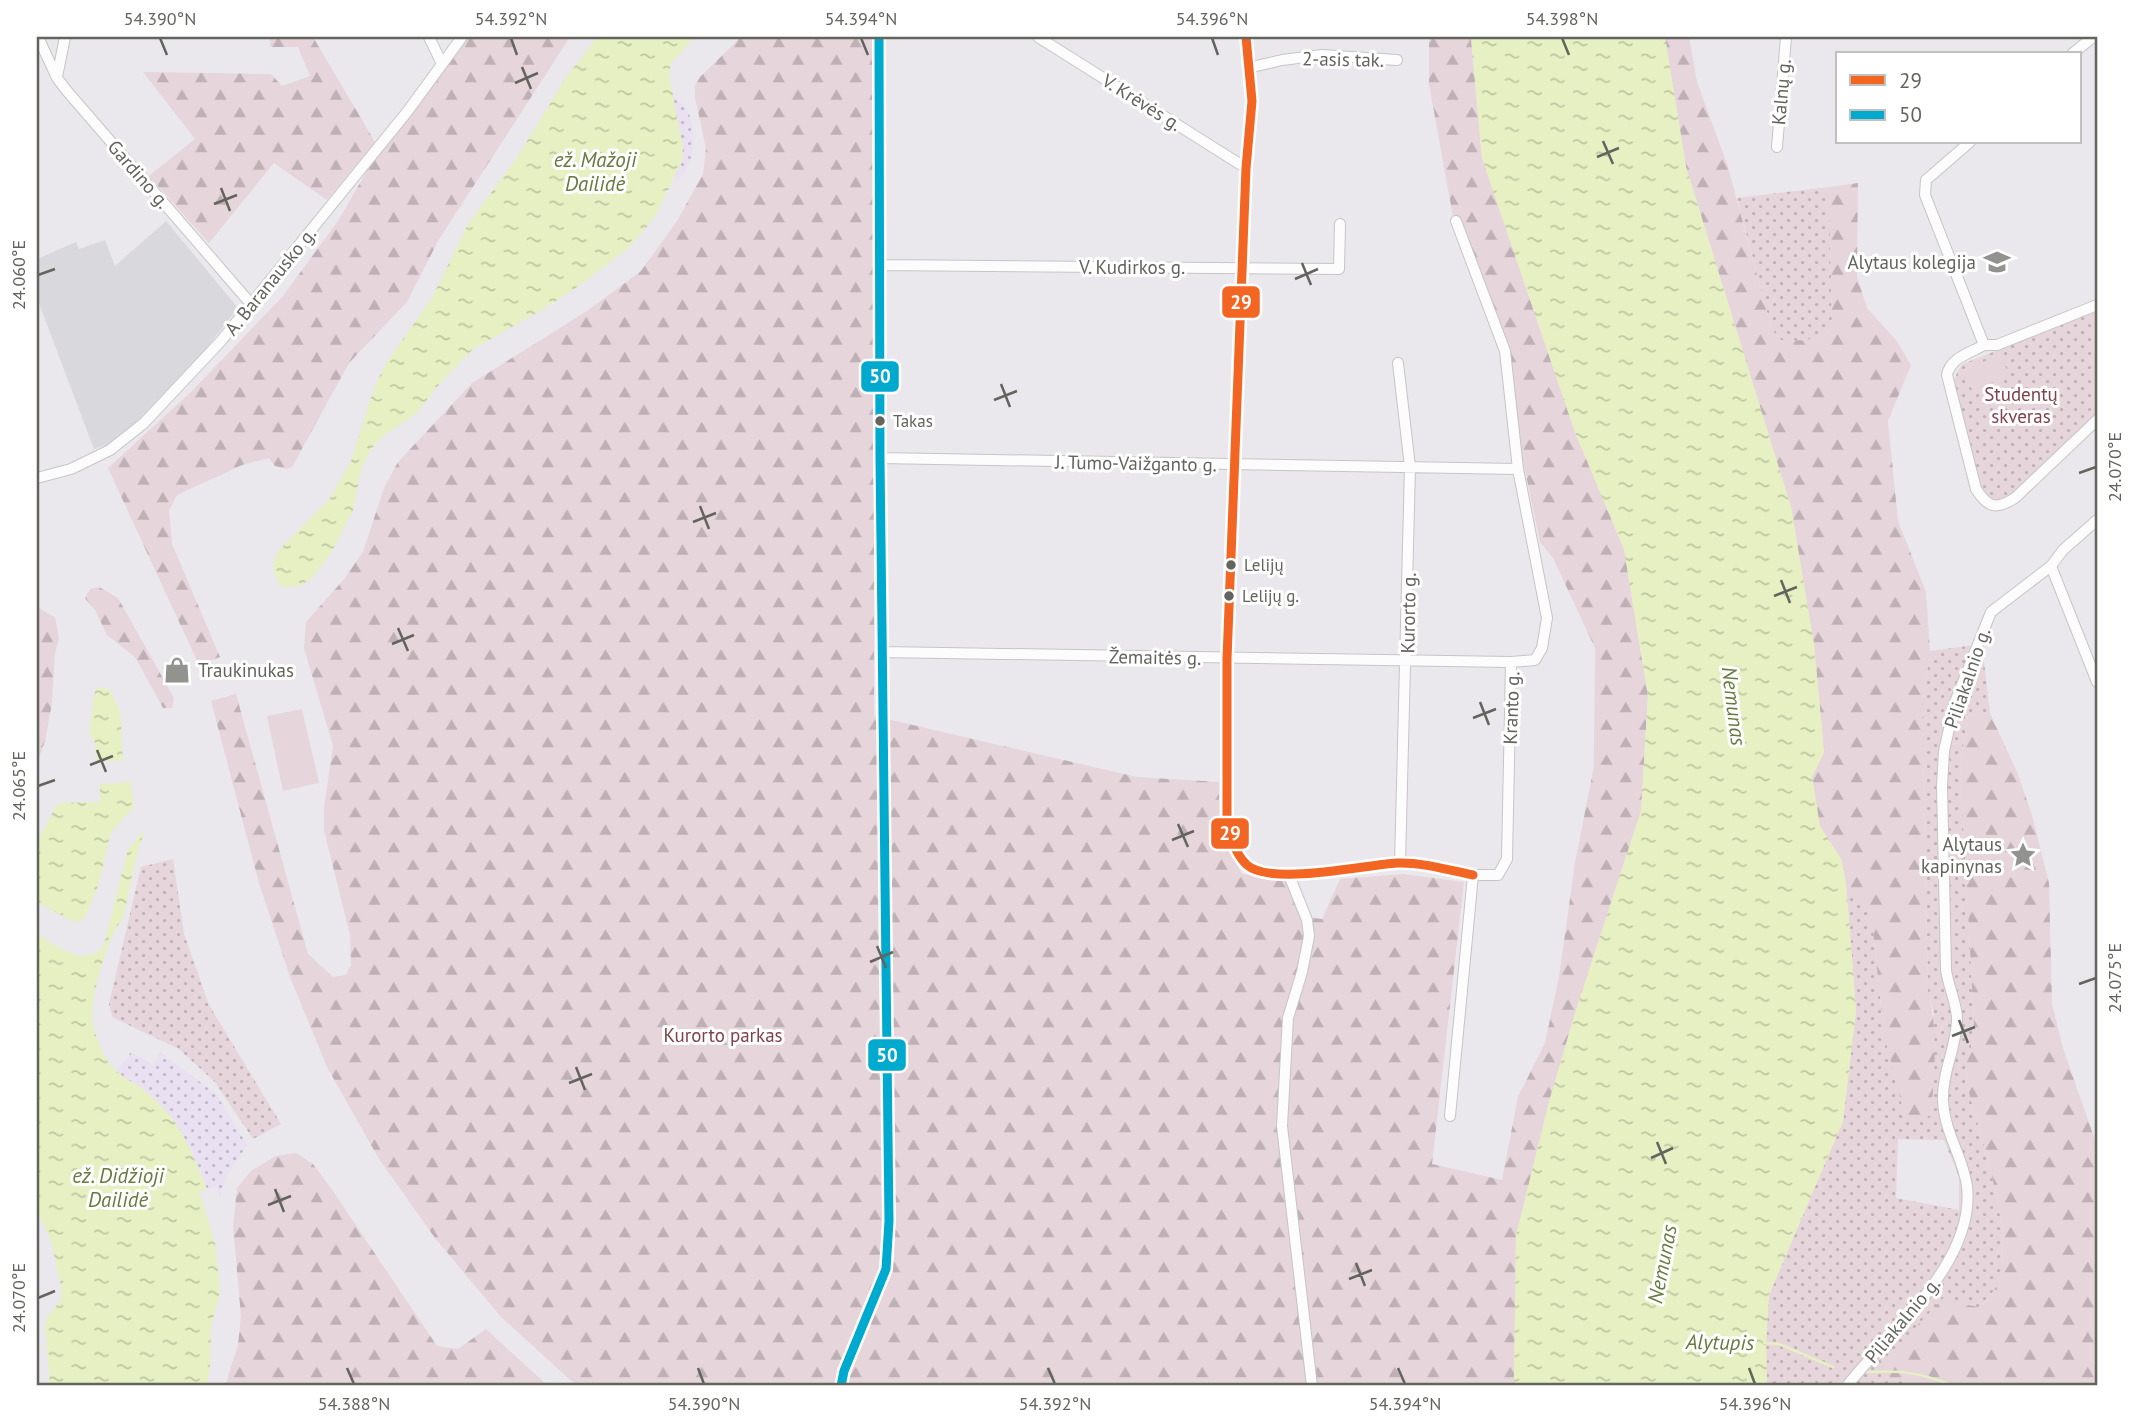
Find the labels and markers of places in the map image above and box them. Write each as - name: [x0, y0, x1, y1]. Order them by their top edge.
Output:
- school or university icon: Alytaus kolegija: [1982, 247, 2012, 277]
- place label: Alytaus kolegija: [1847, 250, 1976, 274]
- place label: Takas: [893, 410, 933, 432]
- marker: Takas: [873, 414, 887, 428]
- place label: Lelijų: [1244, 554, 1284, 576]
- marker: Lelijų: [1224, 558, 1238, 572]
- place label: Lelijų g.: [1242, 585, 1299, 607]
- marker: Lelijų g.: [1222, 589, 1236, 603]
- shop icon: Traukinukas: [162, 655, 192, 685]
- place label: Traukinukas: [198, 658, 294, 682]
- place label: Alytaus kapinynas: [1921, 832, 2002, 878]
- place icon: Alytaus kapinynas: [2008, 840, 2038, 870]

